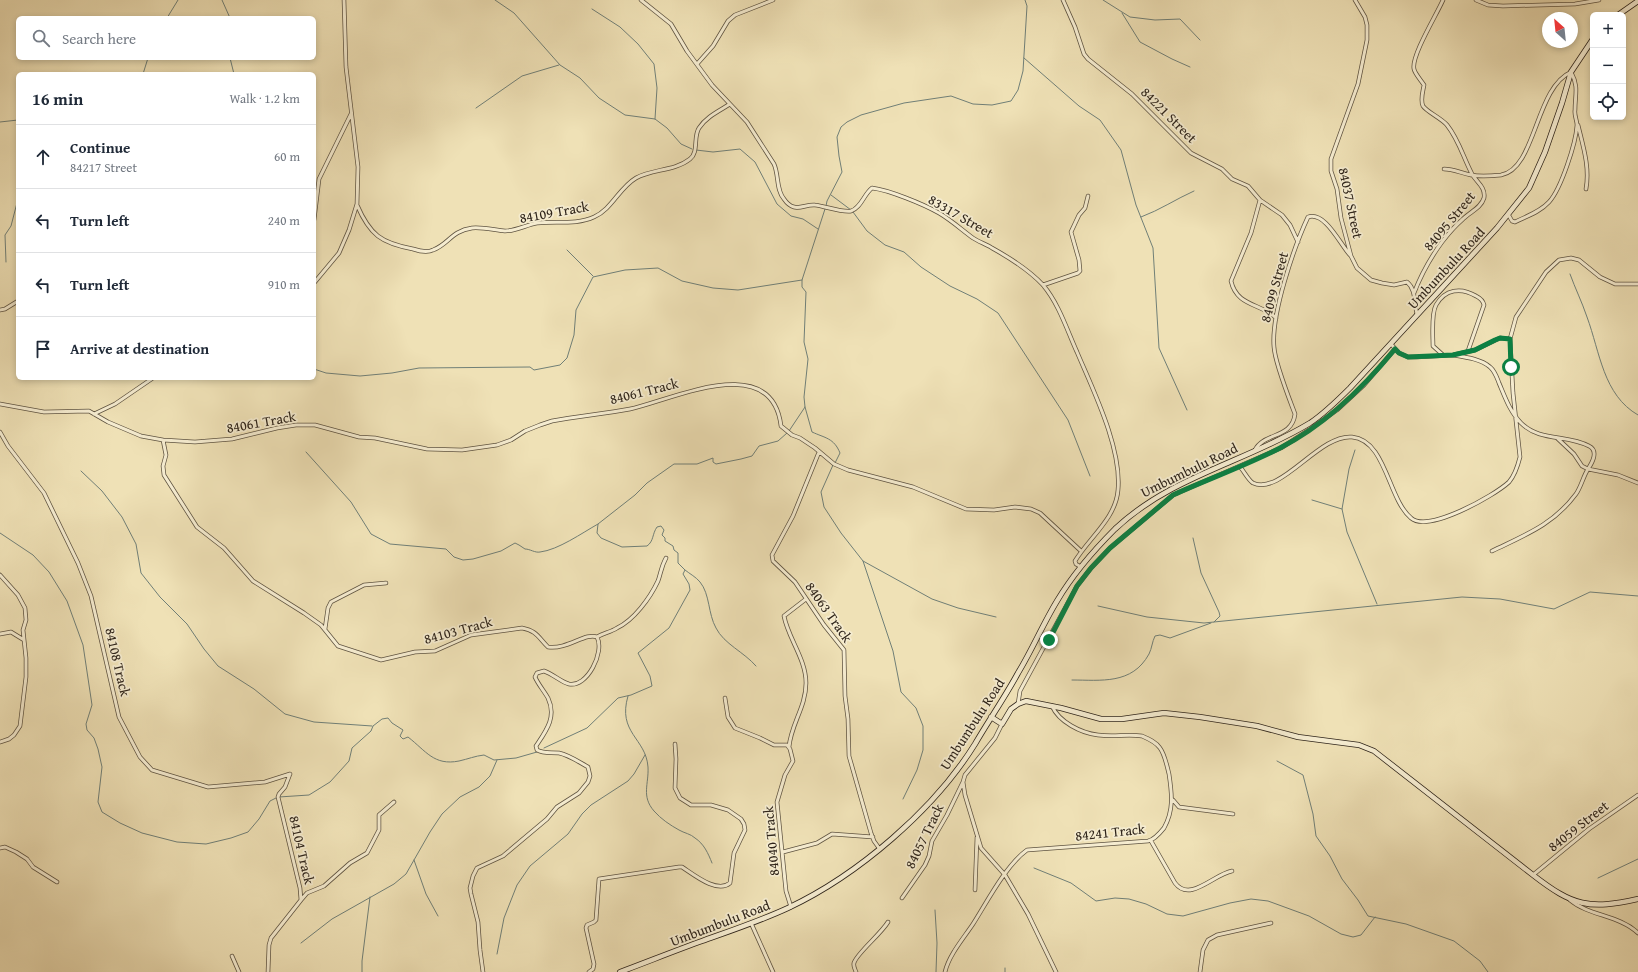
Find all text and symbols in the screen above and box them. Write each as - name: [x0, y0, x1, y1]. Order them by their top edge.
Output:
- north arrow: [1542, 12, 1578, 48]
- map controls: [1590, 12, 1626, 120]
- button: +: [1590, 12, 1626, 48]
- search box: [16, 16, 316, 60]
- icon: search: [30, 27, 52, 49]
- text: Search here: [62, 28, 136, 49]
- button: −: [1590, 48, 1626, 84]
- street label: 84221 Street: [1136, 82, 1202, 148]
- button: locate: [1590, 84, 1626, 120]
- text: 16 min: [32, 86, 83, 111]
- text: Walk · 1.2 km: [229, 89, 300, 108]
- text: Continue: [70, 137, 131, 158]
- icon: ahead: [32, 146, 54, 168]
- text: 60 m: [274, 147, 300, 166]
- text: 84217 Street: [70, 158, 137, 177]
- street label: 84037 Street: [1334, 166, 1368, 240]
- street label: 84095 Street: [1418, 187, 1480, 255]
- street label: 83317 Street: [925, 189, 997, 243]
- street label: 84109 Track: [518, 196, 591, 228]
- icon: left: [32, 210, 54, 232]
- text: Turn left: [70, 210, 129, 231]
- text: 240 m: [268, 211, 300, 230]
- street label: Umbumbulu Road: [1403, 222, 1490, 313]
- street label: 84099 Street: [1255, 249, 1293, 324]
- icon: left: [32, 274, 54, 296]
- text: Turn left: [70, 274, 129, 295]
- text: 910 m: [268, 275, 300, 294]
- icon: arrive: [32, 338, 54, 360]
- text: Arrive at destination: [70, 338, 209, 359]
- route start: [1502, 358, 1520, 376]
- street label: 84061 Track: [608, 373, 681, 409]
- street label: 84061 Track: [225, 406, 298, 438]
- street label: Umbumbulu Road: [1137, 438, 1241, 502]
- street label: 84063 Track: [801, 578, 858, 647]
- street label: 84103 Track: [422, 611, 495, 649]
- street label: 84108 Track: [100, 626, 136, 699]
- route end: [1040, 631, 1058, 649]
- street label: Umbumbulu Road: [935, 674, 1009, 774]
- street label: 84059 Street: [1543, 796, 1613, 856]
- street label: 84057 Track: [900, 799, 949, 872]
- street label: 84040 Track: [758, 804, 784, 877]
- street label: 84104 Track: [284, 814, 320, 887]
- street label: 84241 Track: [1074, 818, 1147, 846]
- street label: Umbumbulu Road: [667, 895, 773, 951]

